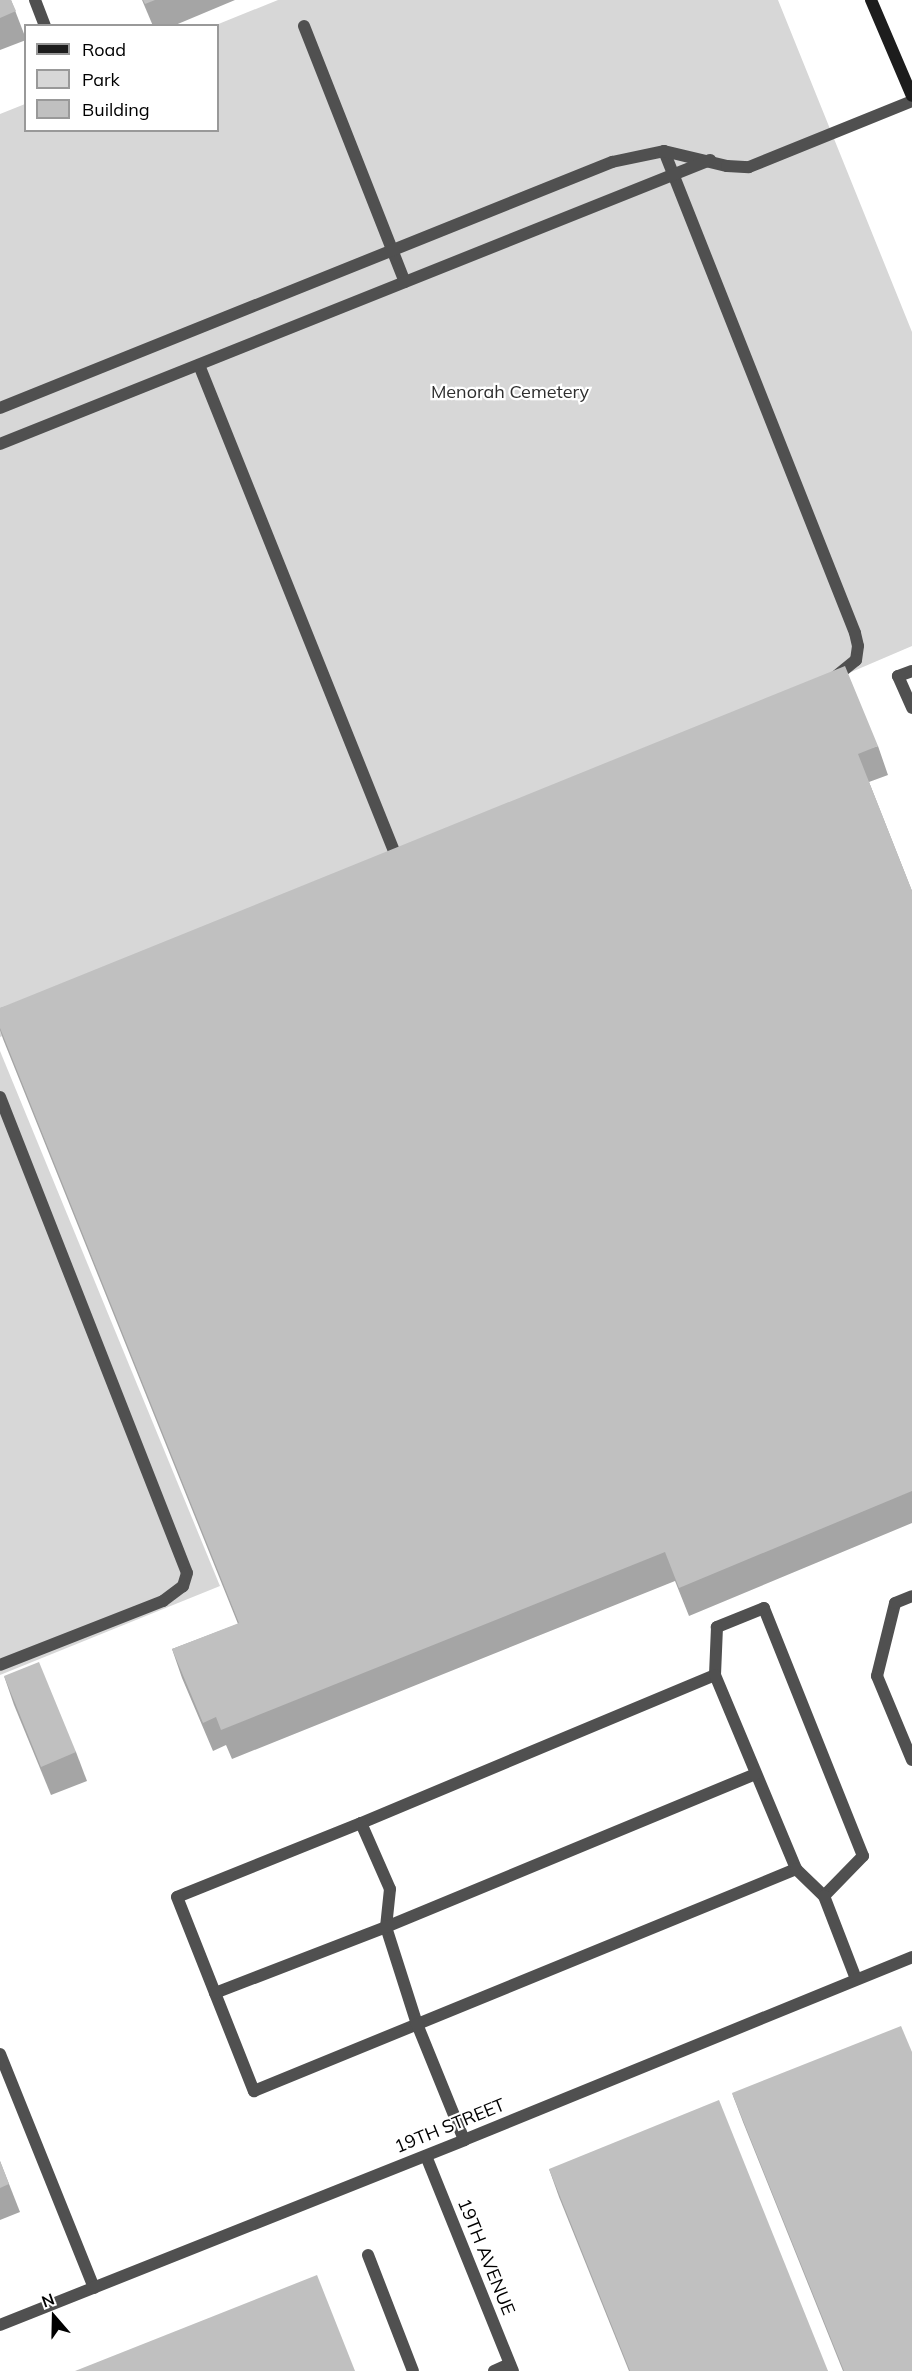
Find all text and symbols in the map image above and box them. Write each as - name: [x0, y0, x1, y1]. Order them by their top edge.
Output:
- legend: [24, 24, 219, 132]
- text: Road: [82, 38, 126, 61]
- text: Park: [82, 68, 120, 91]
- text: Building: [82, 98, 150, 121]
- park label: Menorah Cemetery: [431, 381, 589, 403]
- street label: 19TH STREET: [392, 2094, 508, 2158]
- street label: 19TH AVENUE: [453, 2196, 519, 2318]
- north arrow: [24, 2287, 84, 2347]
- text: N: [39, 2289, 57, 2312]

